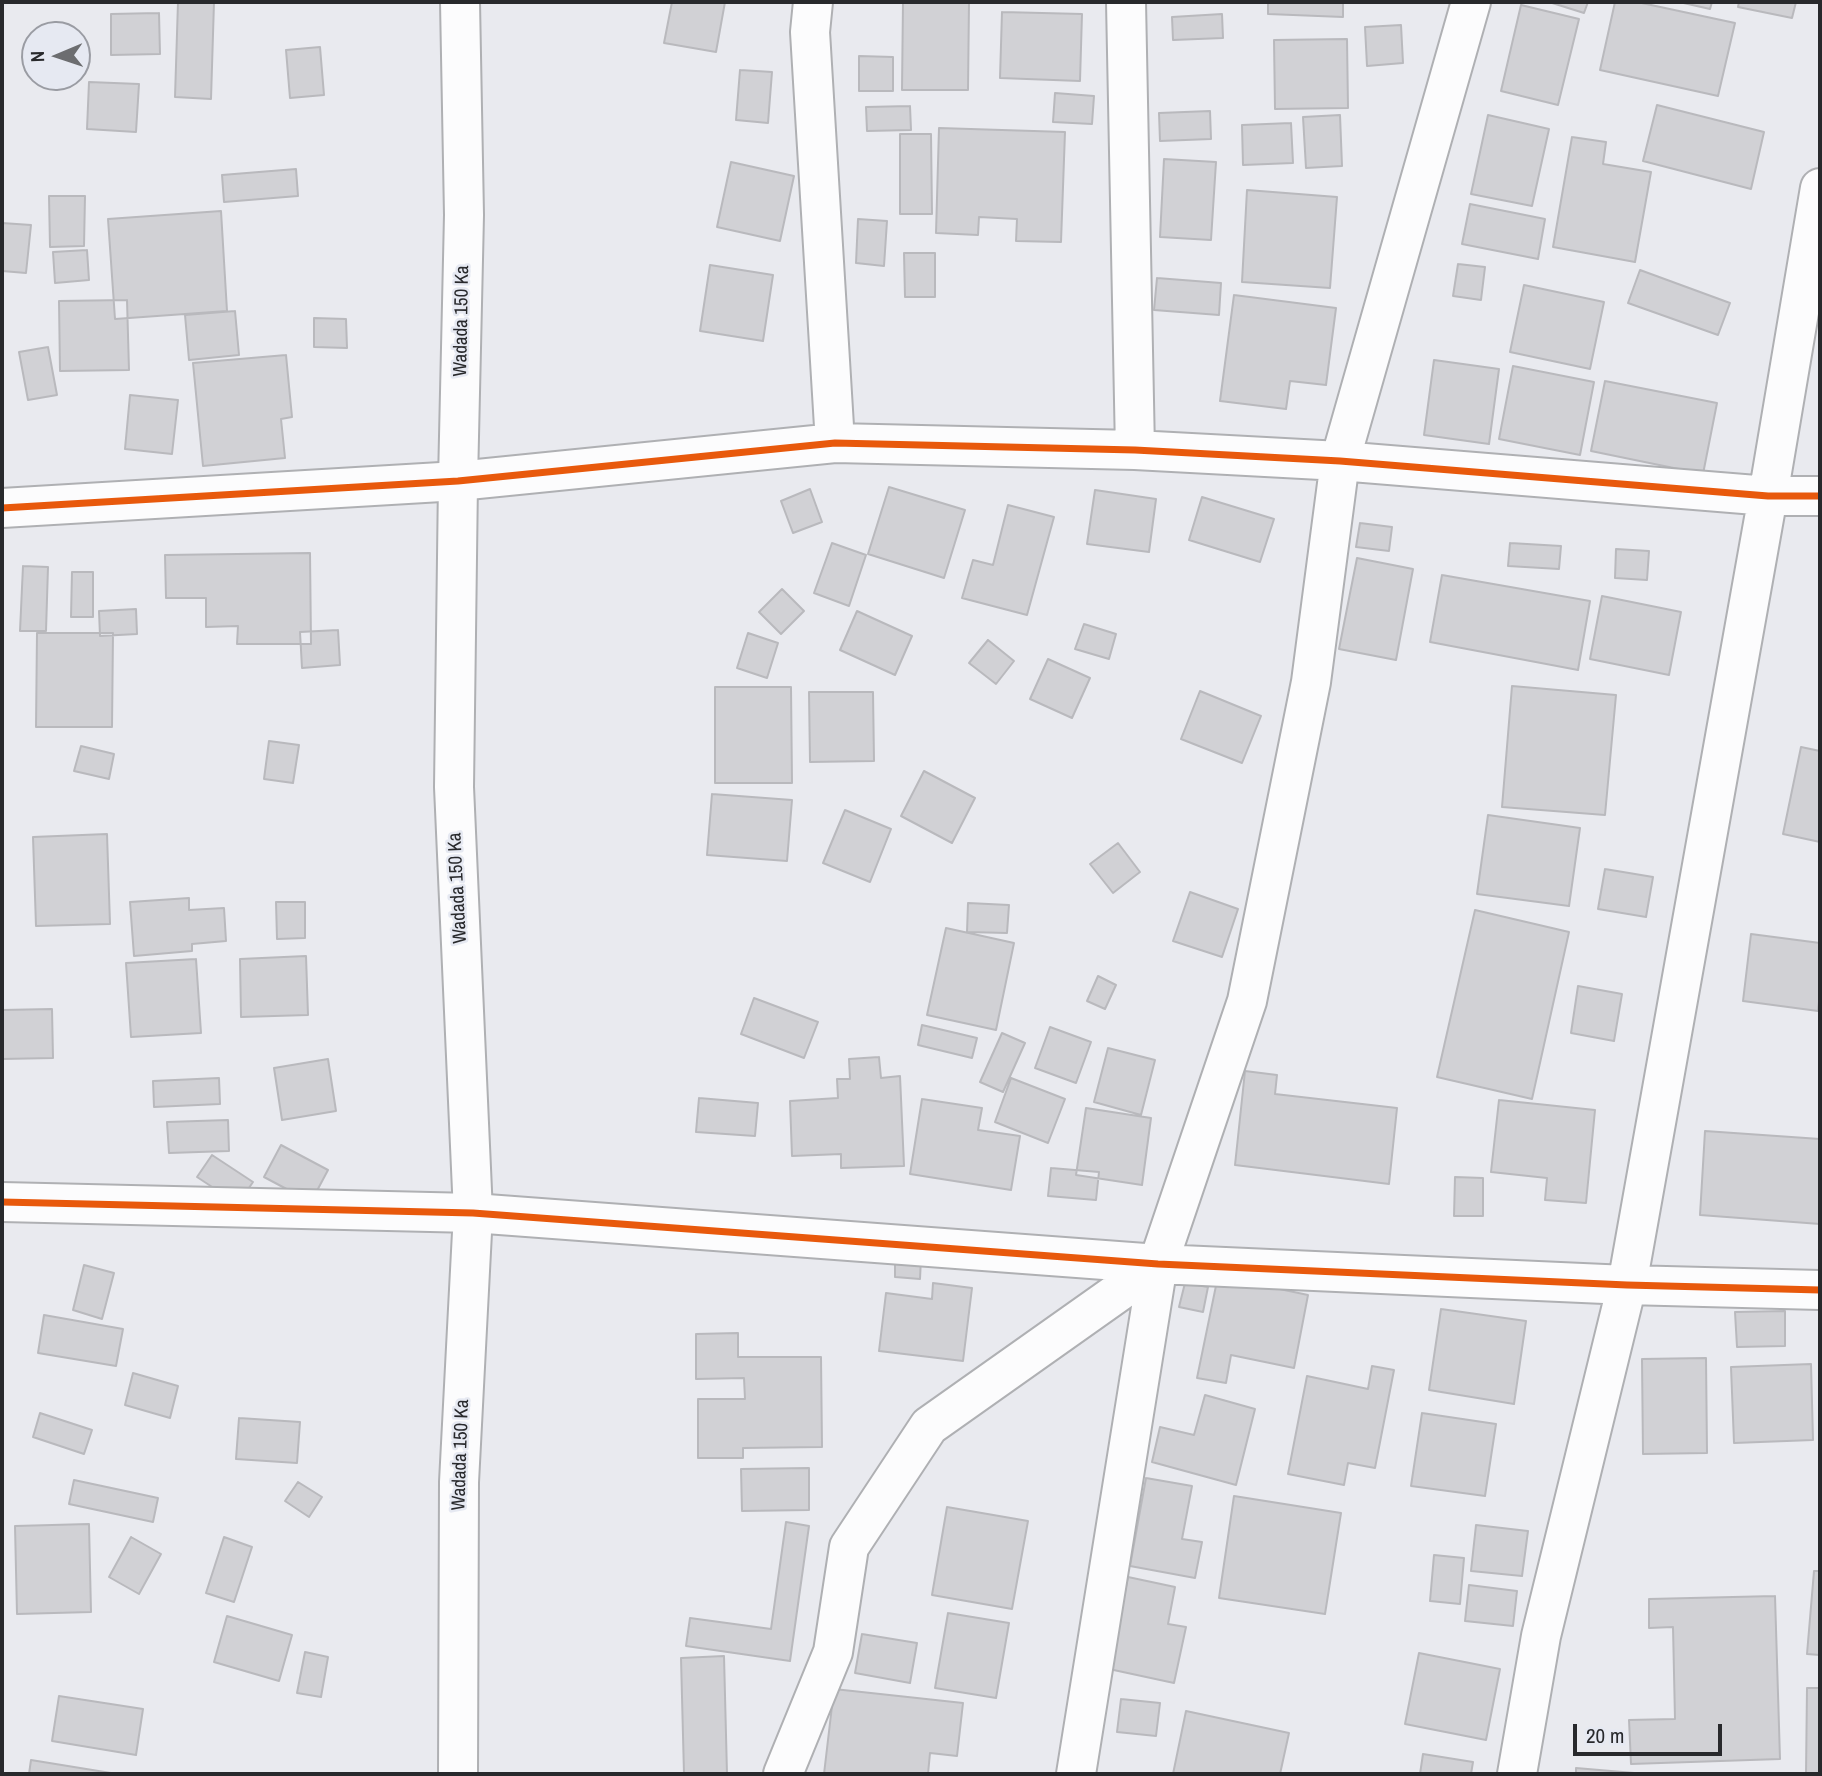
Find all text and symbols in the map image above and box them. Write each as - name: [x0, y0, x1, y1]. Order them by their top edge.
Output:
- north arrow: [21, 21, 91, 91]
- text: N: [24, 51, 50, 63]
- street label: Wadada 150 Ka: [450, 265, 474, 377]
- street label: Wadada 150 Ka: [444, 832, 472, 944]
- street label: Wadada 150 Ka: [448, 1399, 474, 1511]
- scale bar: [1577, 1710, 1726, 1754]
- text: 20 m: [1586, 1721, 1624, 1750]

